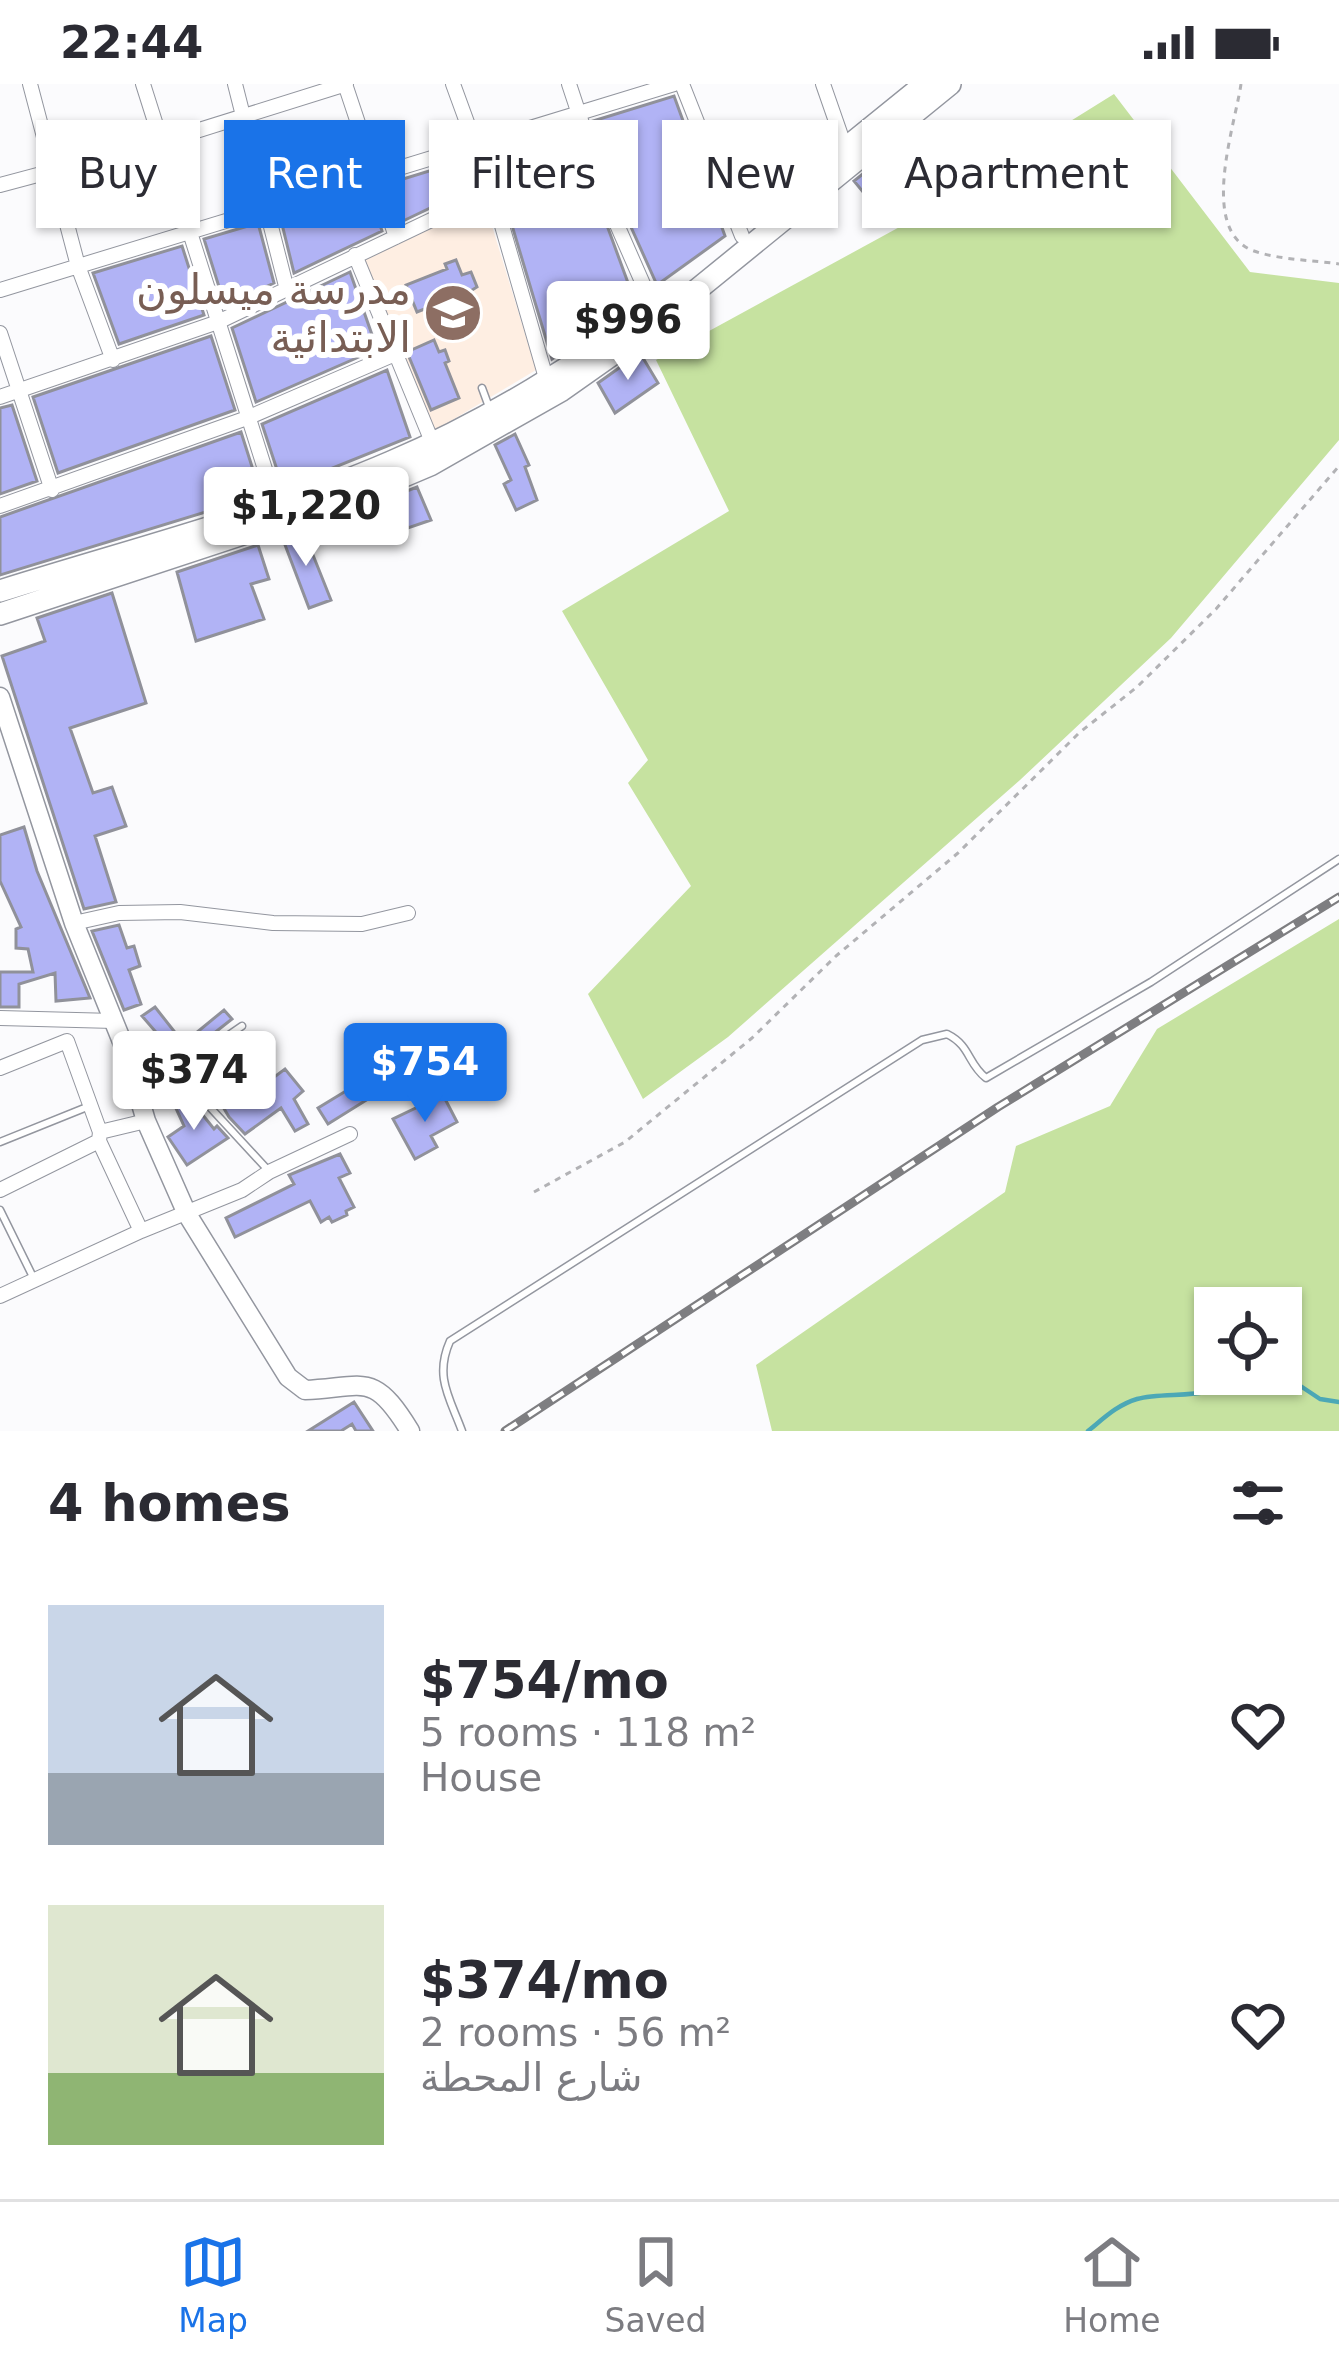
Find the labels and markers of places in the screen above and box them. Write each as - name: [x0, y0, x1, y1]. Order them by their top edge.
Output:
- place label: مدرسة ميسلون الابتدائية: [136, 265, 411, 362]
- pin: $996: [557, 281, 699, 383]
- school or university icon: مدرسة ميسلون الابتدائية: [422, 282, 484, 344]
- pin: $1,220: [208, 467, 404, 569]
- pin: $754: [354, 1023, 496, 1125]
- pin: $374: [123, 1031, 265, 1133]

